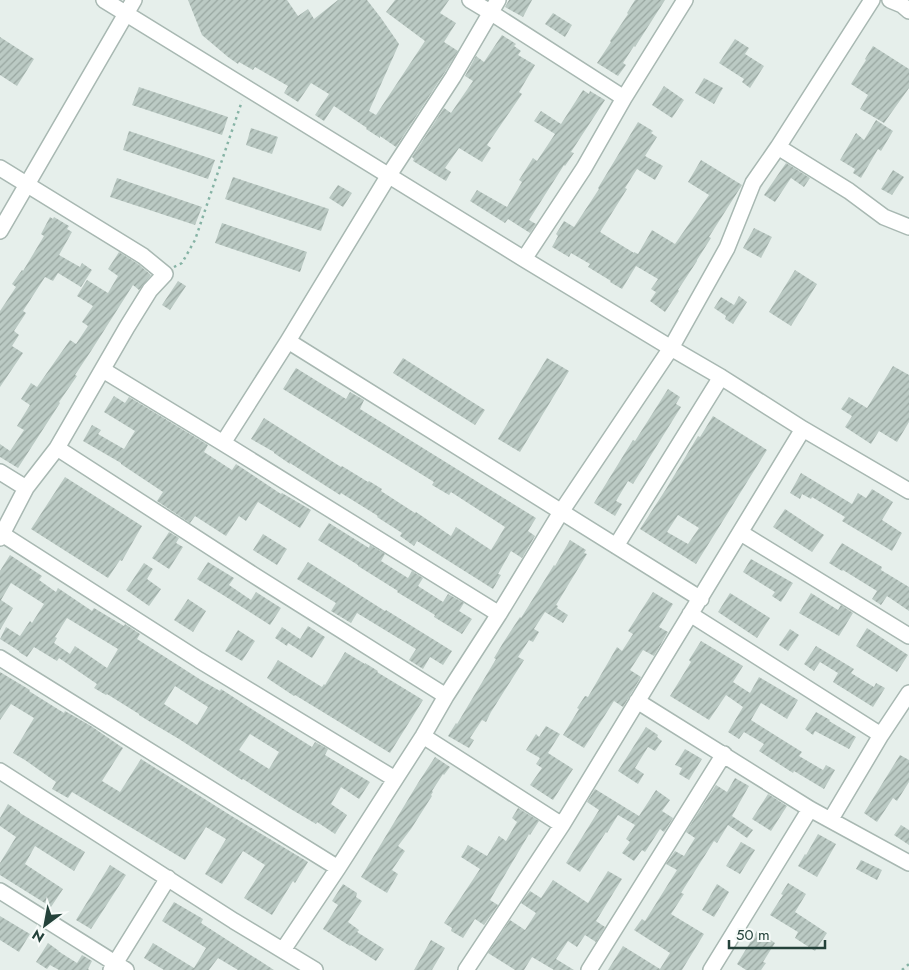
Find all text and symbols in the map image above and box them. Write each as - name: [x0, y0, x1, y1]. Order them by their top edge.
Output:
- north arrow: [20, 900, 70, 950]
- scale bar: [729, 918, 825, 950]
- text: 50 m: [736, 924, 770, 946]
- text: N: [28, 925, 48, 947]

